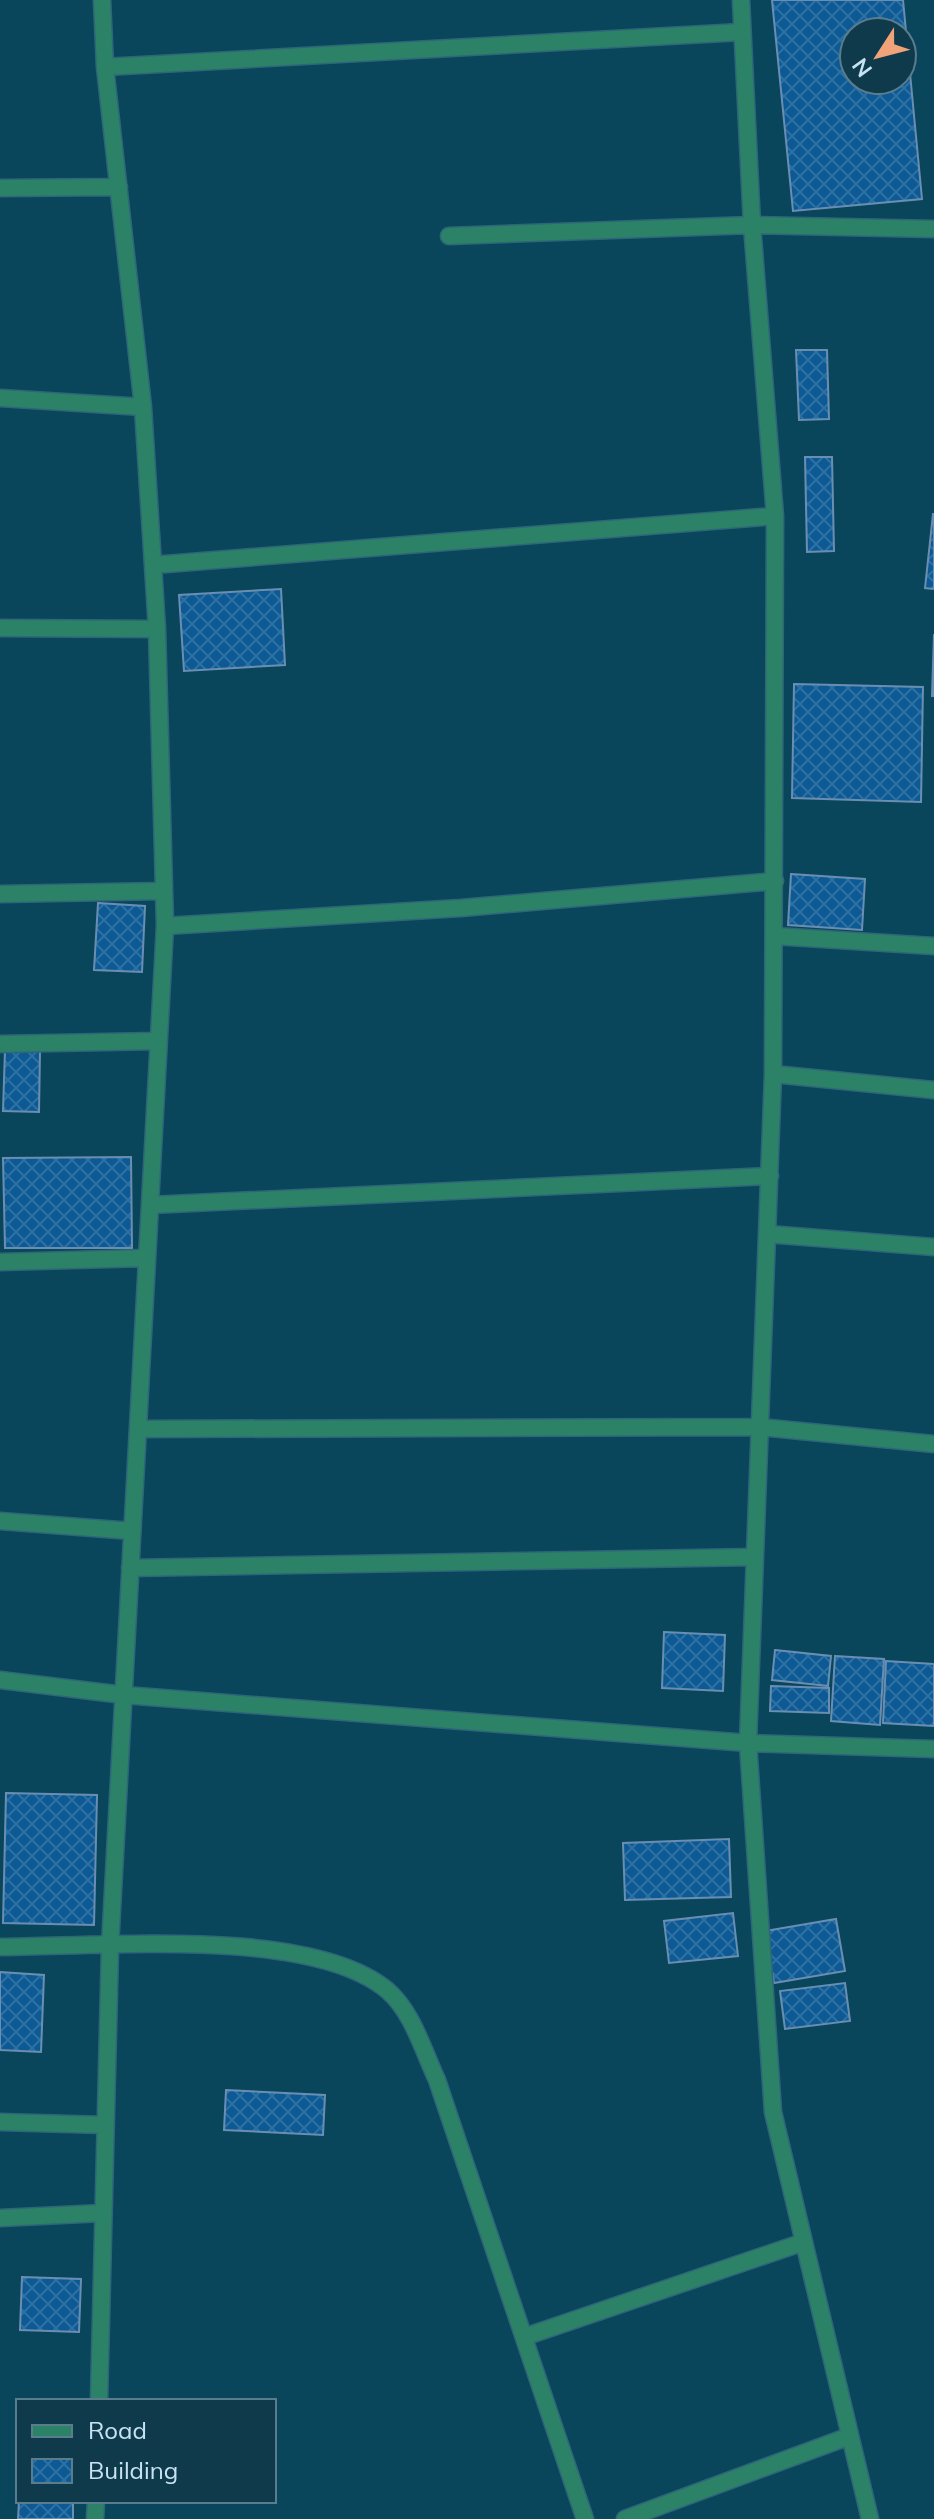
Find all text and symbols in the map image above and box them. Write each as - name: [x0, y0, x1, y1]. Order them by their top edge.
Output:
- north arrow: [838, 16, 918, 96]
- text: N: [846, 53, 878, 83]
- legend: [16, 2399, 276, 2503]
- text: Road: [88, 2415, 147, 2445]
- text: Building: [88, 2455, 178, 2485]

